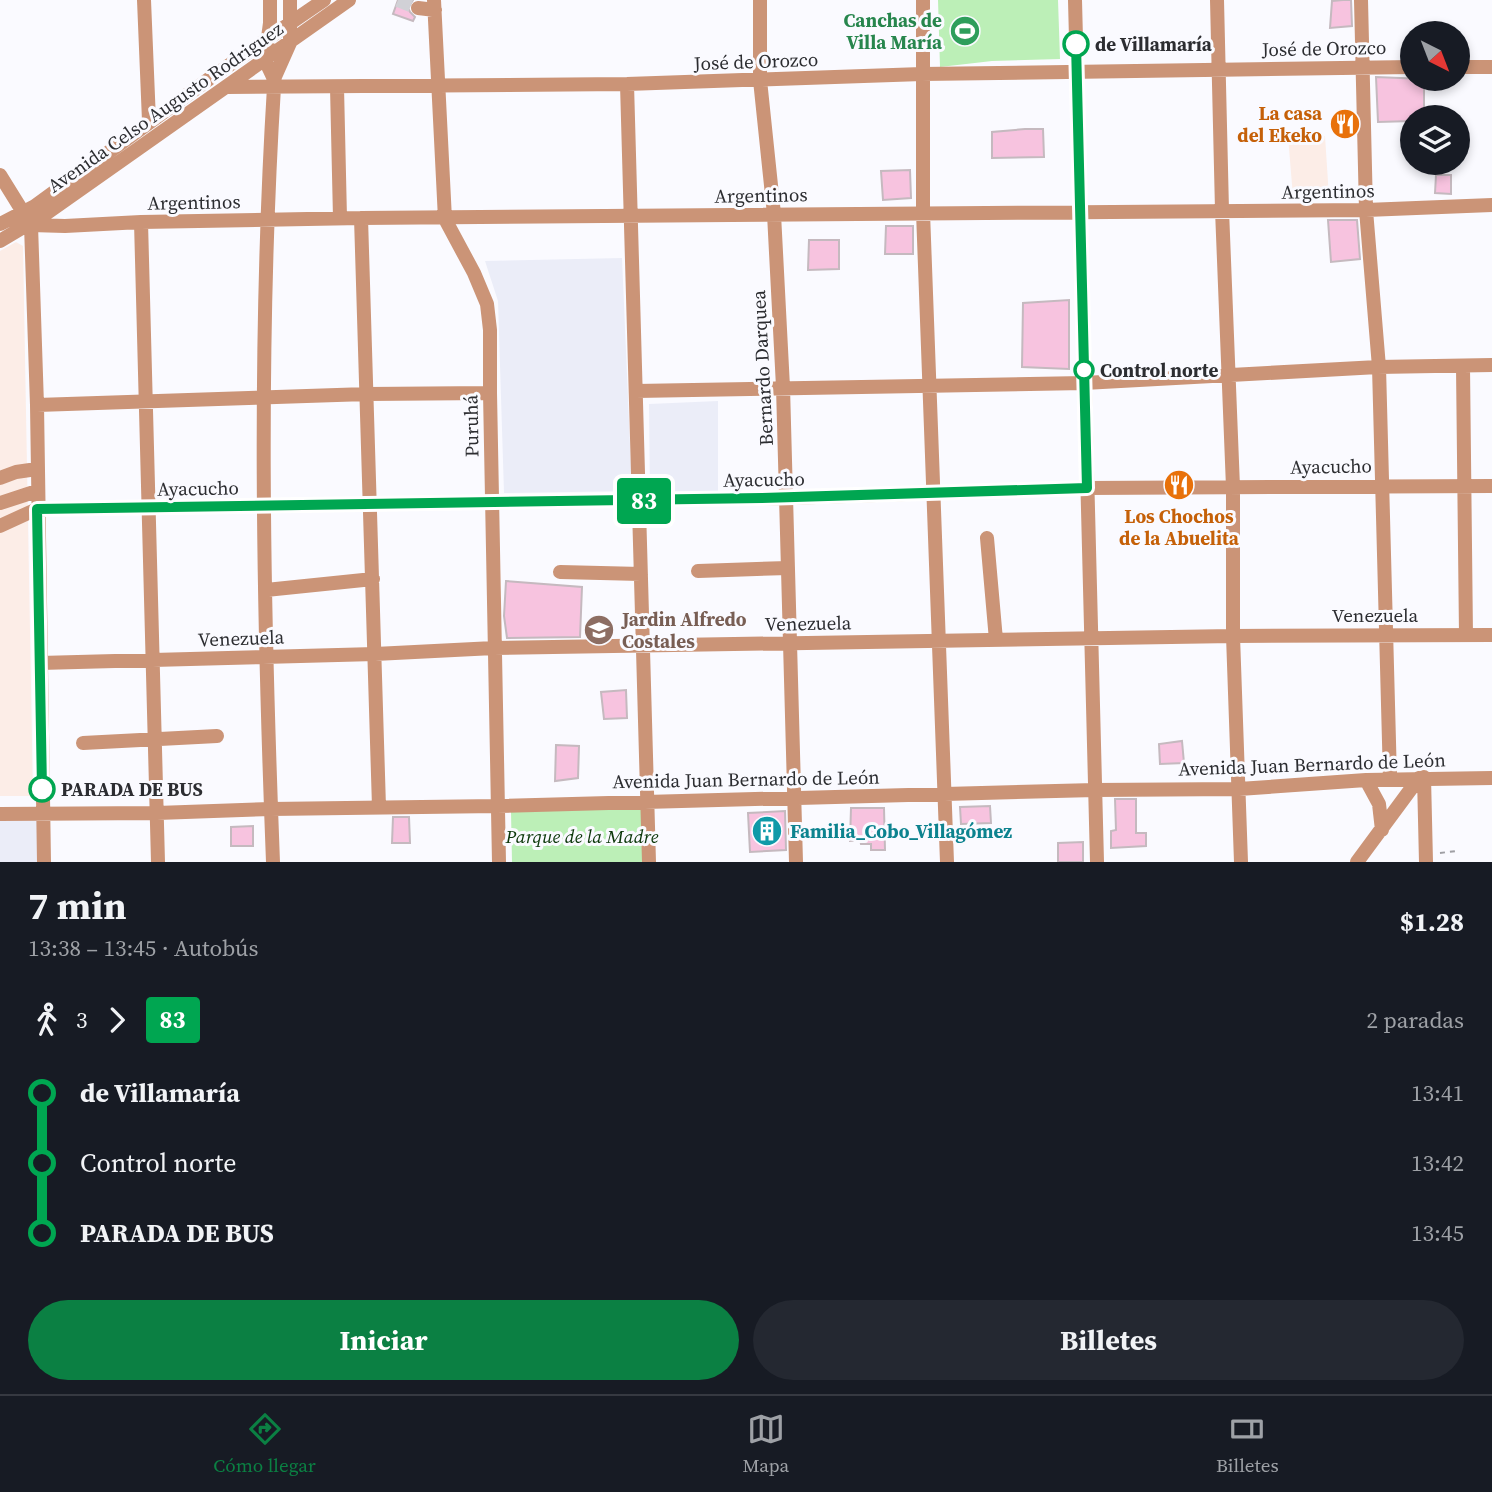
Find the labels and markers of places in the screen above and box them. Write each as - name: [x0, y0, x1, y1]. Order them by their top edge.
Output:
- place label: Canchas de Villa María: [844, 7, 943, 55]
- sports icon: Canchas de Villa María: [948, 14, 982, 48]
- marker: de Villamaría: [1063, 31, 1089, 57]
- place label: de Villamaría: [1095, 31, 1213, 57]
- place label: La casa del Ekeko: [1237, 100, 1323, 148]
- restaurant icon: La casa del Ekeko: [1328, 107, 1362, 141]
- place label: Control norte: [1100, 357, 1218, 383]
- marker: Control norte: [1074, 360, 1094, 380]
- restaurant icon: Los Chochos de la Abuelita: [1162, 468, 1196, 502]
- place label: Los Chochos de la Abuelita: [1119, 503, 1240, 551]
- place label: Jardin Alfredo Costales: [621, 606, 747, 654]
- school or university icon: Jardin Alfredo Costales: [582, 613, 616, 647]
- marker: PARADA DE BUS: [29, 776, 55, 802]
- place label: PARADA DE BUS: [61, 776, 203, 802]
- building icon: Familia_Cobo_Villagómez: [750, 814, 784, 848]
- place label: Familia_Cobo_Villagómez: [790, 818, 1012, 844]

